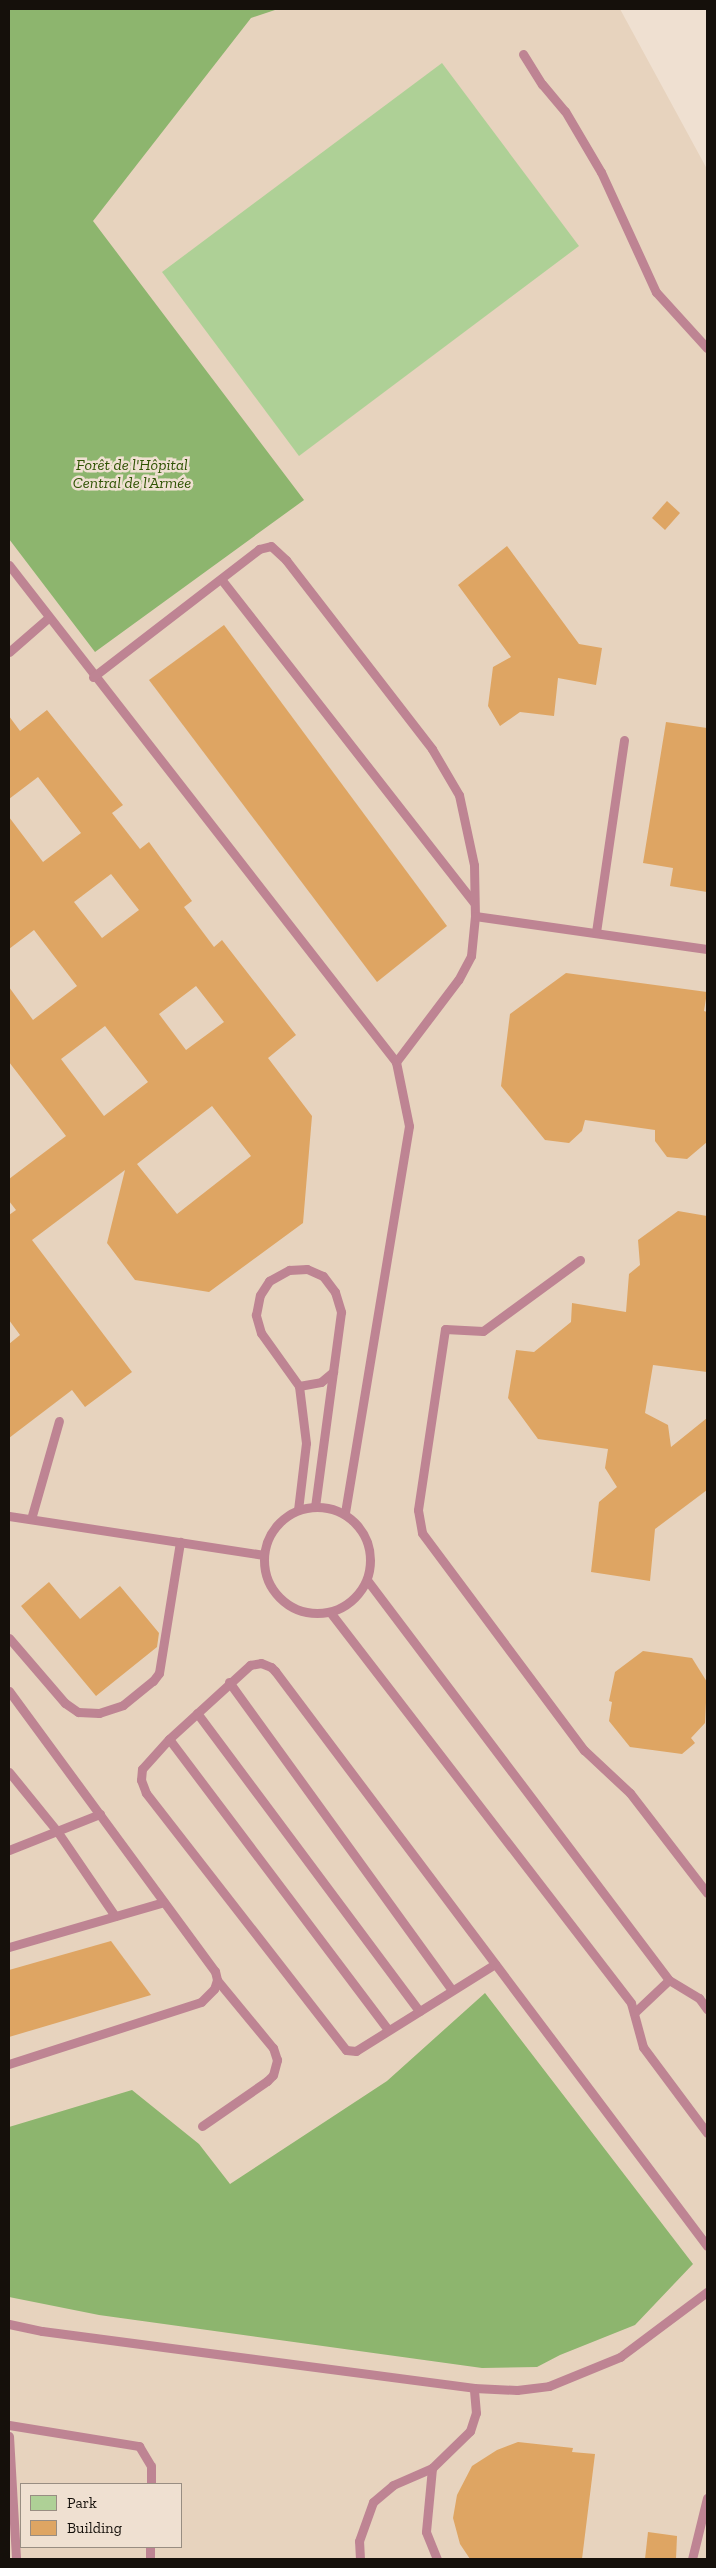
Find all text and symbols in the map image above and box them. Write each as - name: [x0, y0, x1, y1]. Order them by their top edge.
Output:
- park label: Forêt de l'Hôpital Central de l'Armée: [73, 455, 191, 493]
- legend: [20, 2483, 182, 2548]
- text: Park: [67, 2494, 97, 2512]
- text: Building: [67, 2519, 122, 2537]

